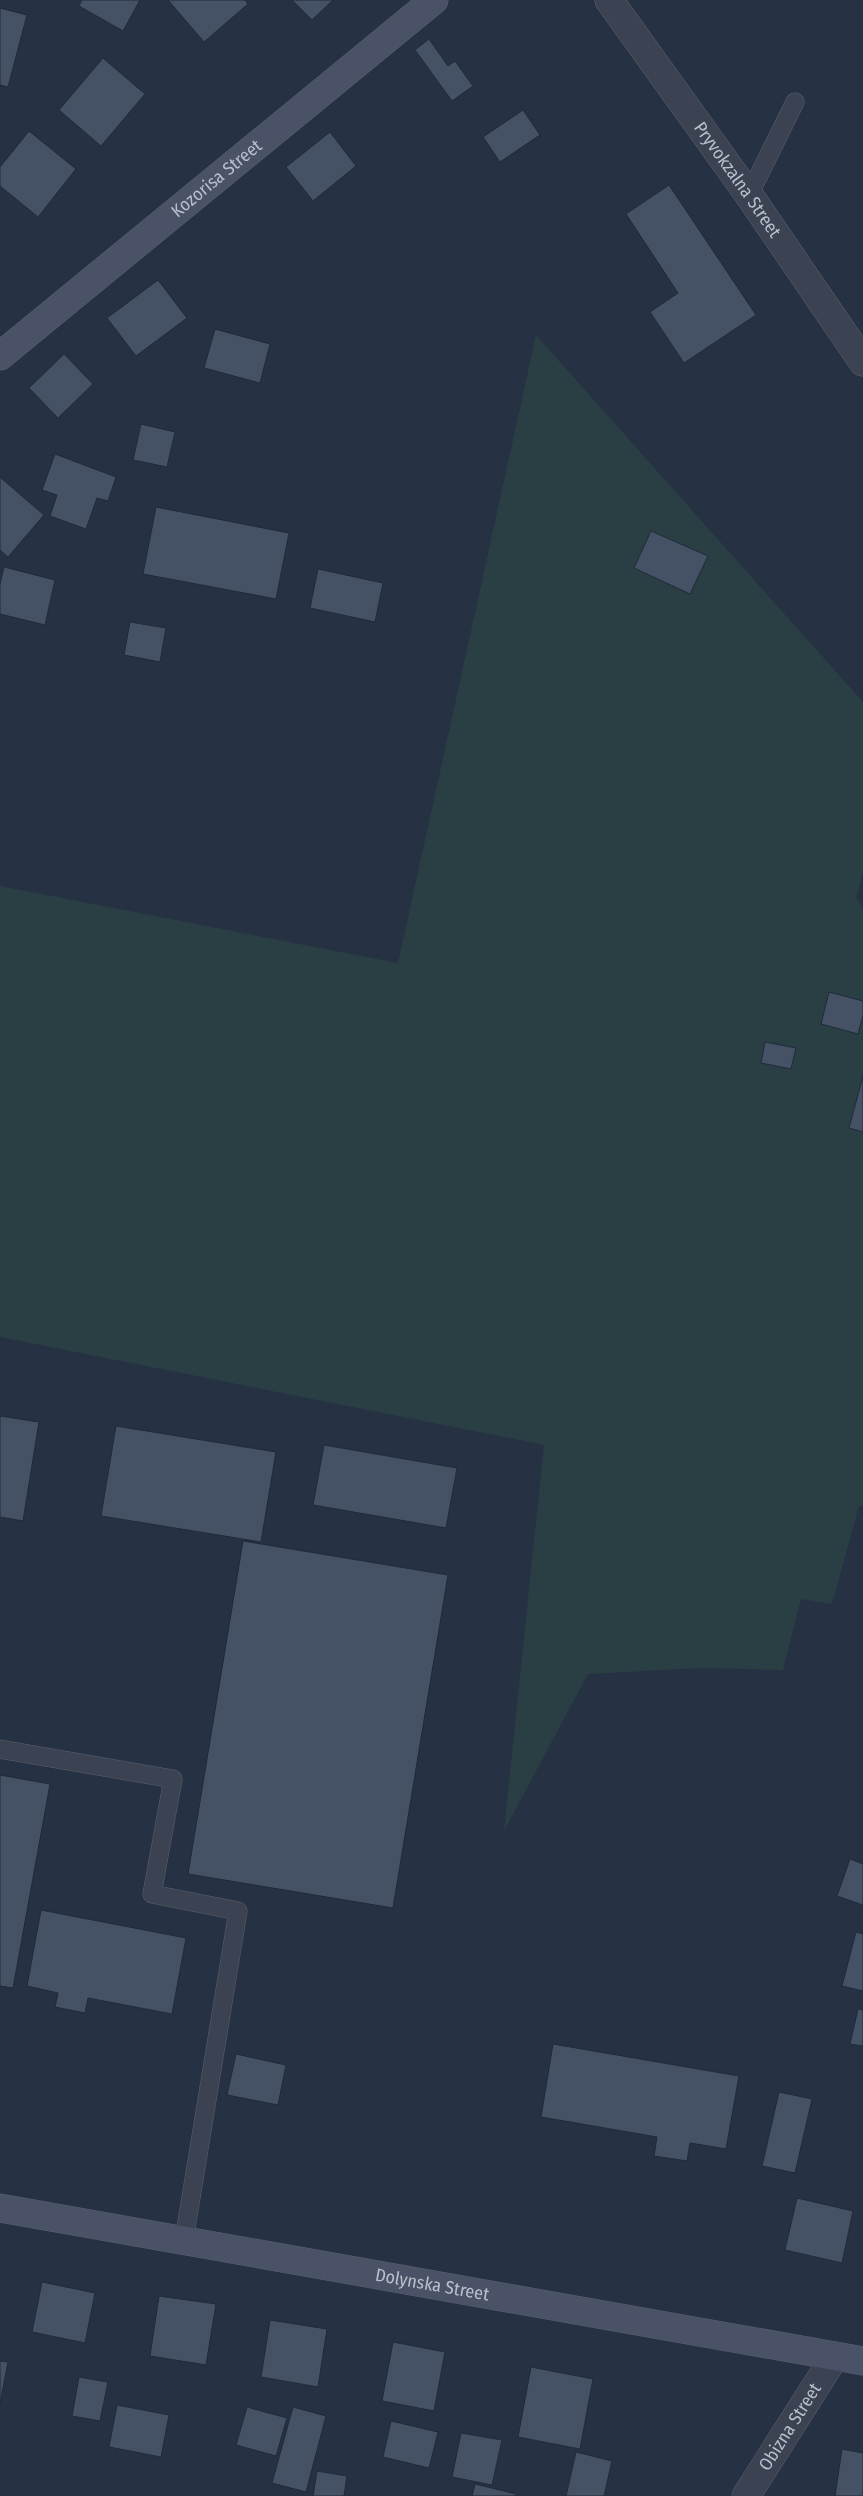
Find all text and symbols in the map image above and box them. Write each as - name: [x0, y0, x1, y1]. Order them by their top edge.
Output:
- street label: Pryvokzalna Street: [689, 118, 786, 242]
- street label: Kozorisa Street: [167, 135, 266, 222]
- street label: Dolynska Street: [374, 2264, 491, 2306]
- street label: Obizna Street: [754, 2379, 826, 2475]

